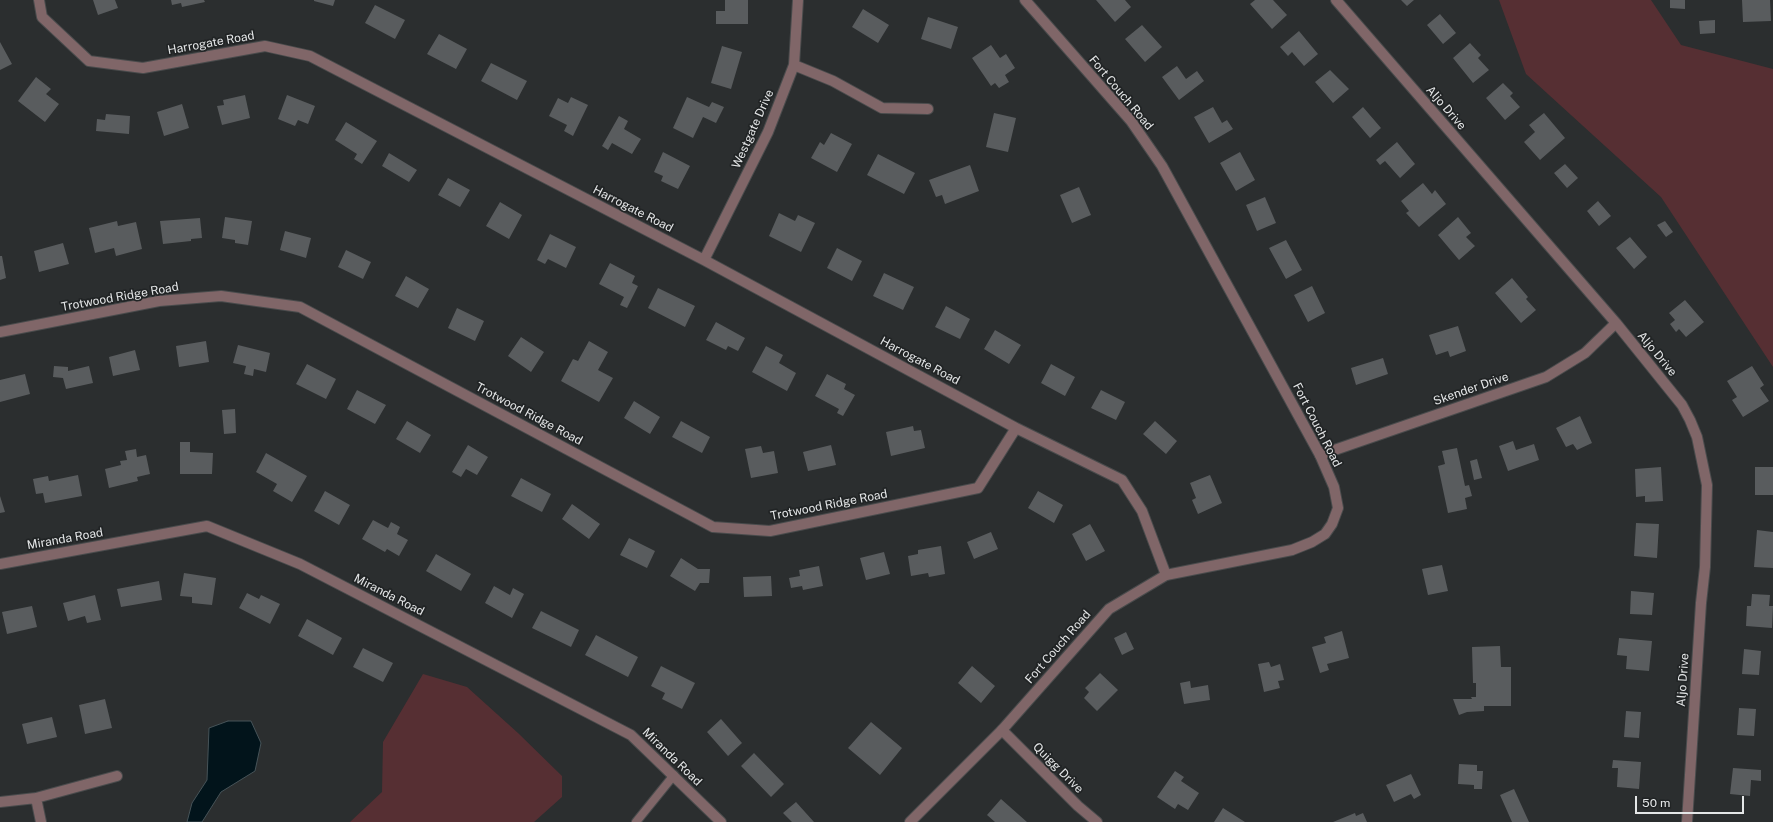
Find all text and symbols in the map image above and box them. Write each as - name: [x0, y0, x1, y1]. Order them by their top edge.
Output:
- street label: Harrogate Road: [166, 28, 256, 58]
- street label: Fort Couch Road: [1086, 53, 1156, 133]
- street label: Aljo Drive: [1423, 83, 1469, 133]
- street label: Westgate Drive: [729, 87, 777, 171]
- street label: Harrogate Road: [590, 183, 676, 235]
- street label: Trotwood Ridge Road: [60, 280, 180, 314]
- street label: Aljo Drive: [1634, 329, 1680, 379]
- street label: Harrogate Road: [878, 334, 962, 388]
- street label: Skender Drive: [1432, 369, 1510, 409]
- street label: Trotwood Ridge Road: [473, 380, 585, 448]
- street label: Fort Couch Road: [1290, 381, 1344, 469]
- street label: Trotwood Ridge Road: [769, 487, 889, 523]
- street label: Miranda Road: [26, 525, 104, 553]
- street label: Miranda Road: [351, 571, 427, 619]
- street label: Fort Couch Road: [1022, 607, 1094, 687]
- street label: Aljo Drive: [1674, 653, 1692, 707]
- street label: Miranda Road: [639, 725, 705, 789]
- street label: Quigg Drive: [1030, 740, 1086, 796]
- scale bar: [1637, 788, 1746, 814]
- text: 50 m: [1642, 796, 1670, 810]

